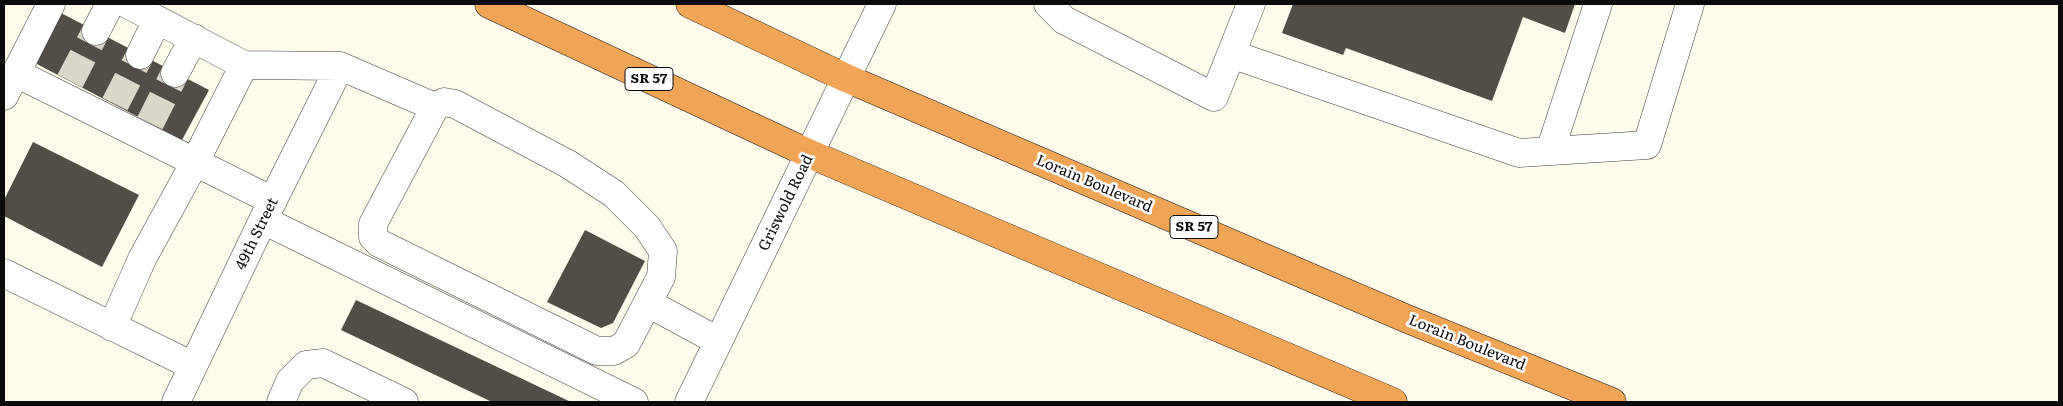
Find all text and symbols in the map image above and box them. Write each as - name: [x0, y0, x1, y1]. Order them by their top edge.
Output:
- road number: SR 57: [625, 68, 673, 90]
- street label: Lorain Boulevard: [1033, 151, 1155, 217]
- street label: Griswold Road: [755, 152, 817, 254]
- street label: 49th Street: [232, 195, 282, 273]
- road number: SR 57: [1170, 216, 1218, 238]
- street label: Lorain Boulevard: [1406, 311, 1528, 375]

